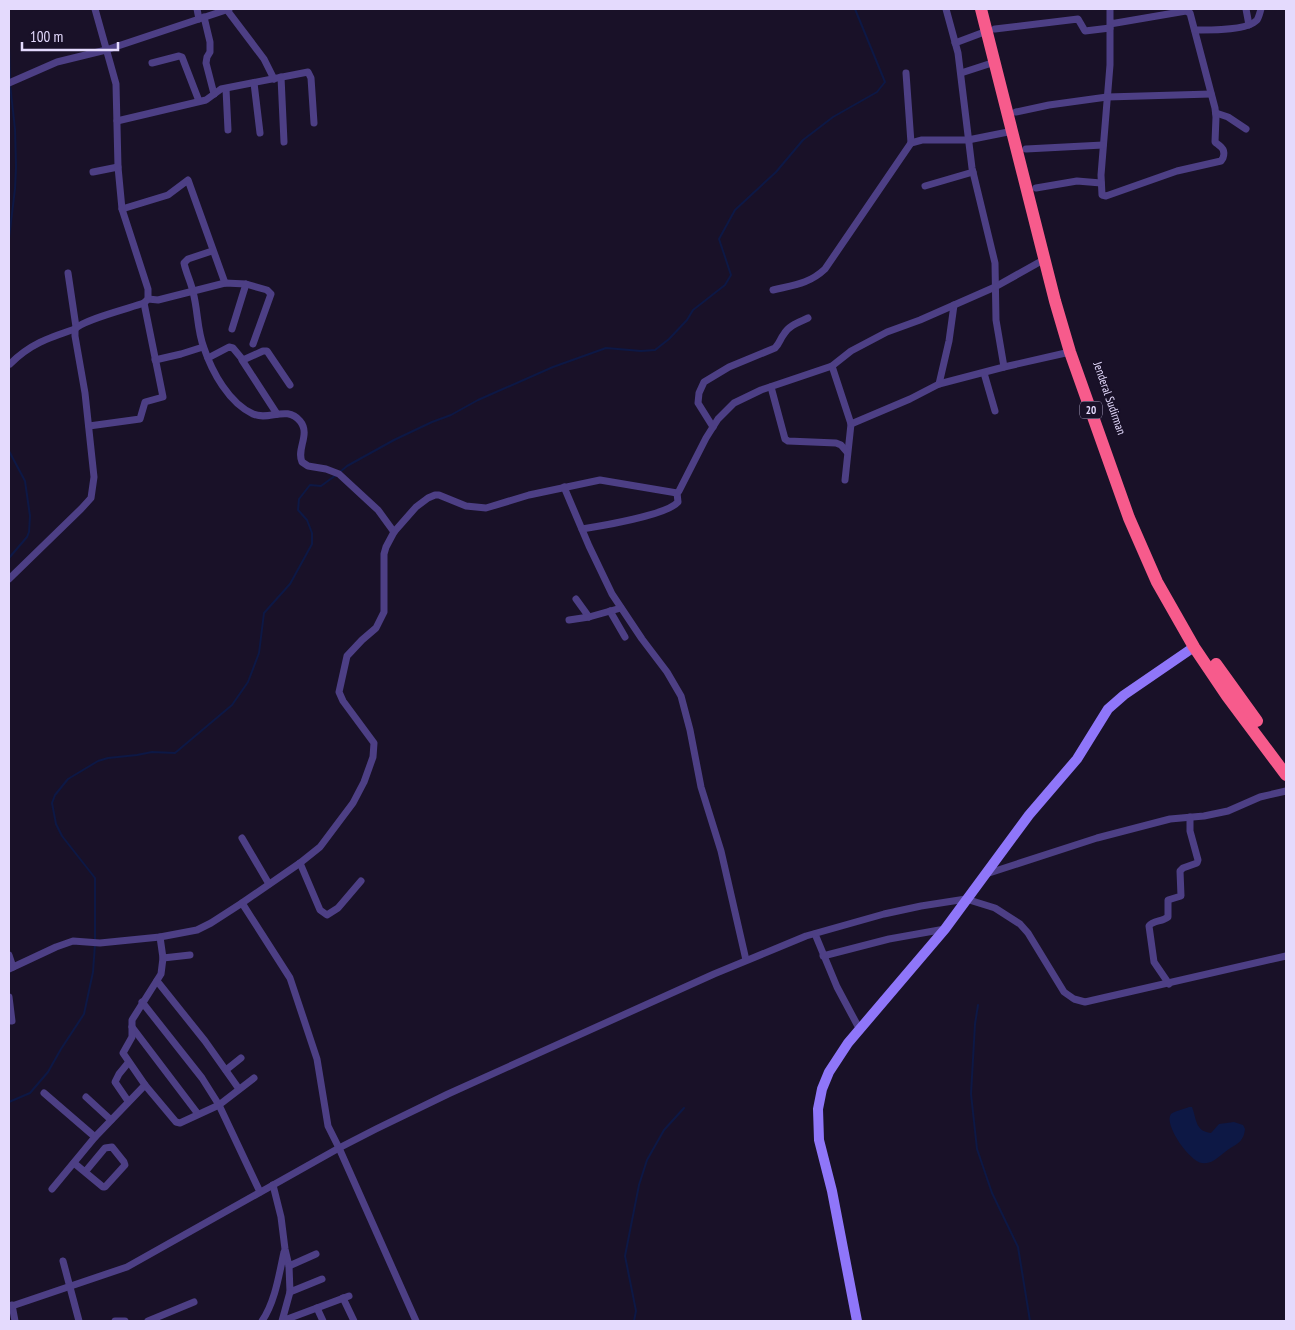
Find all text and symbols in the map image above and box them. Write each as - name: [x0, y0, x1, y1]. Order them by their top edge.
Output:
- scale bar: [22, 20, 119, 52]
- text: 100 m: [30, 27, 63, 46]
- street label: Jenderal Sudirman: [1090, 359, 1129, 436]
- road number: 20: [1080, 402, 1102, 418]

